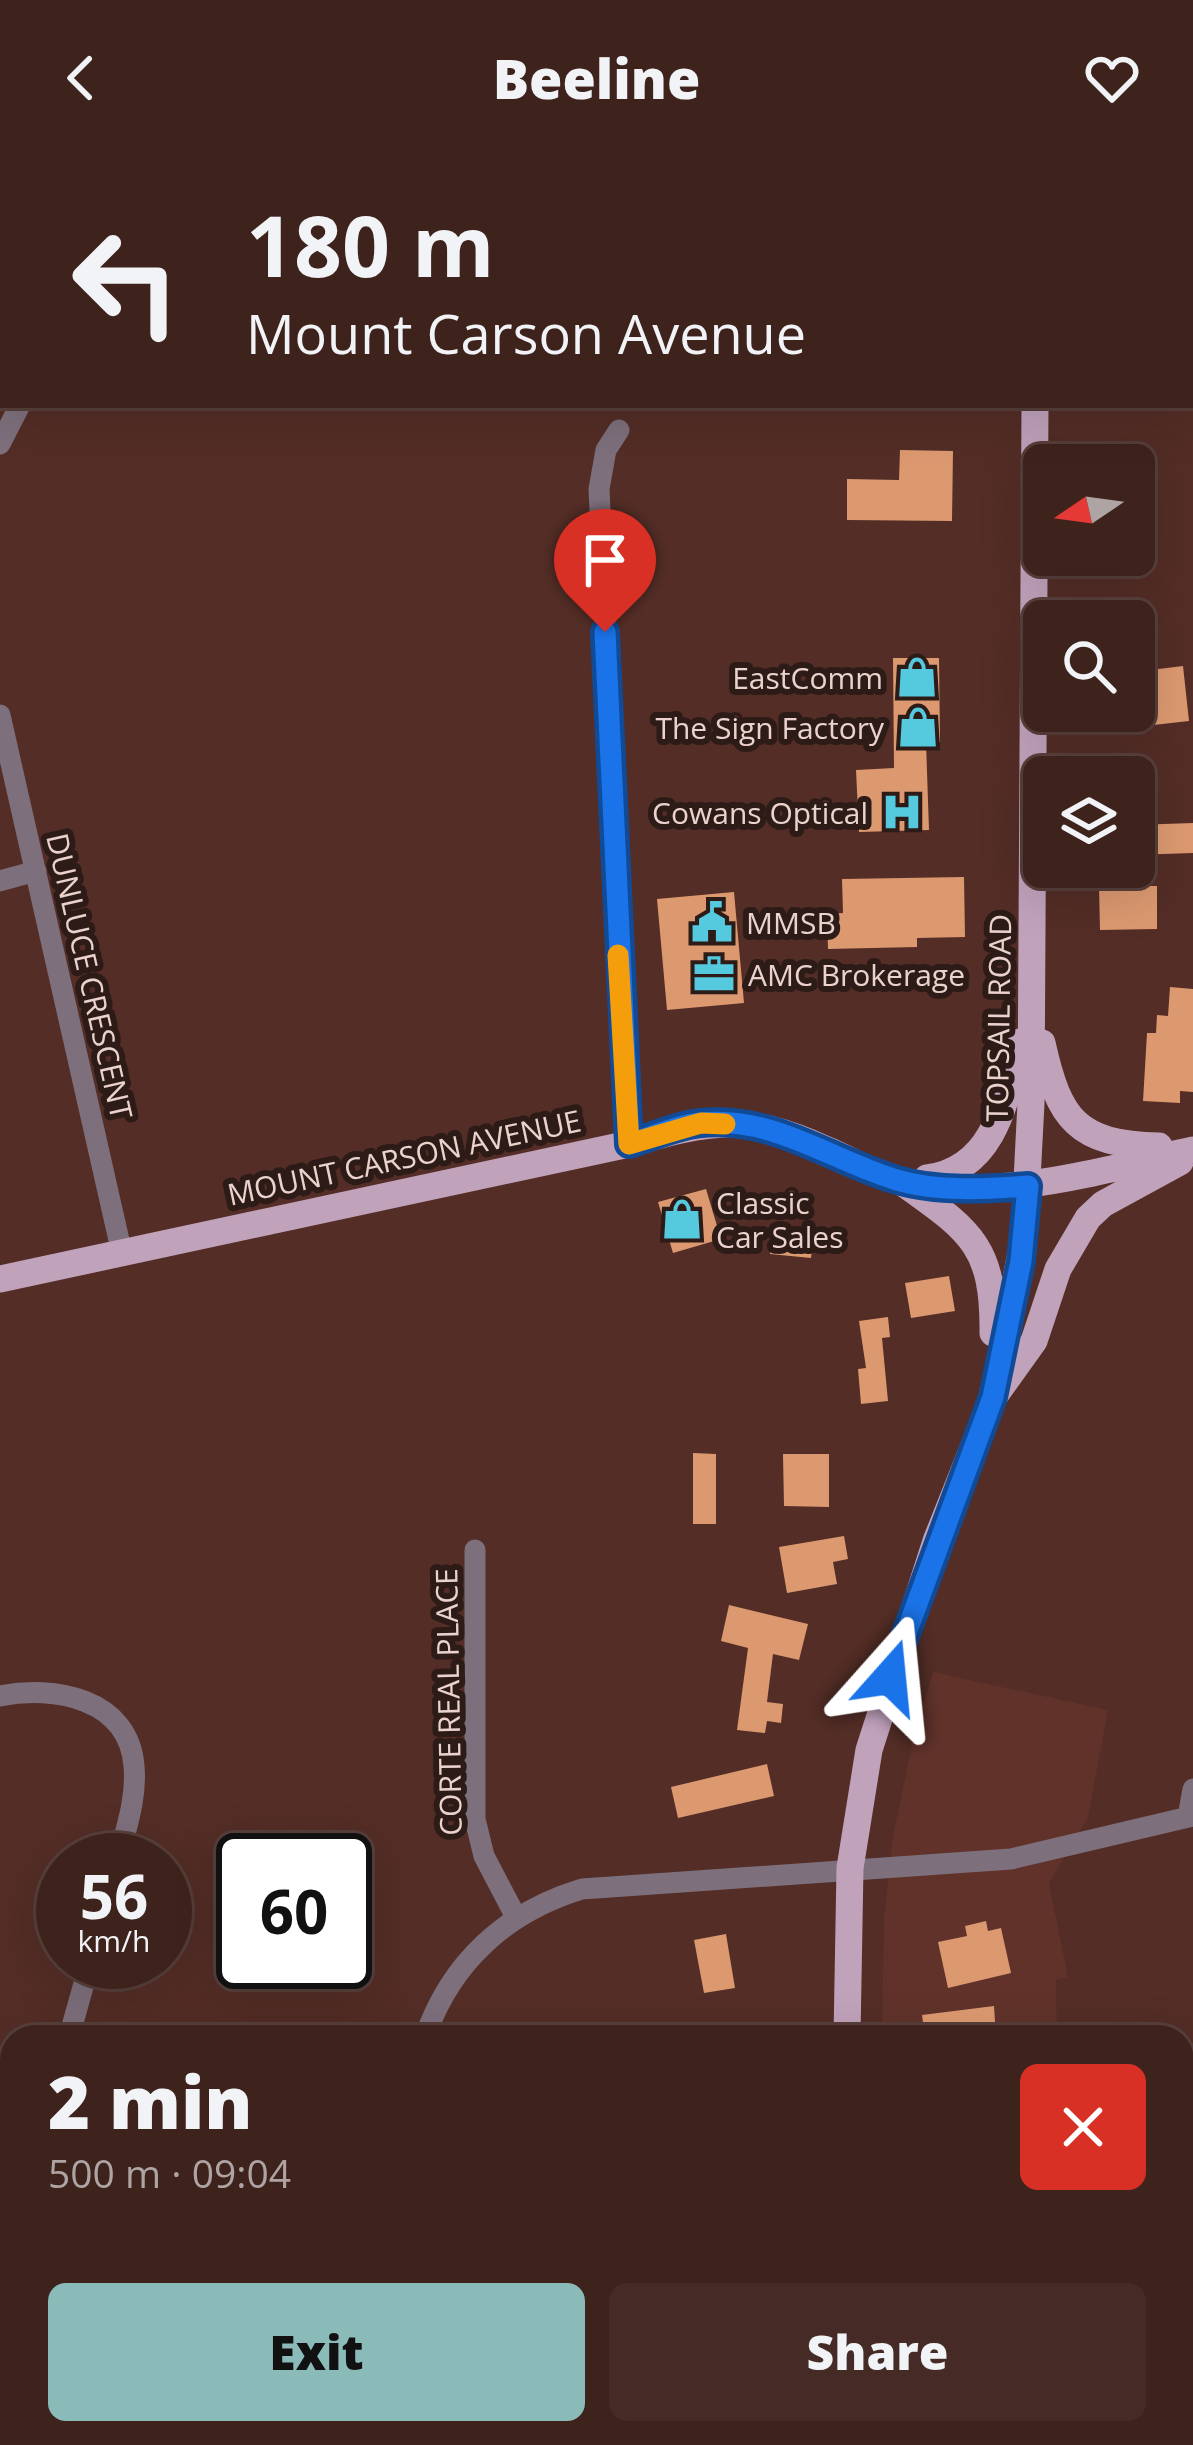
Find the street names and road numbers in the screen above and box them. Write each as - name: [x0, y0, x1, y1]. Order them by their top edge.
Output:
- street label: DUNLUCE CRESCENT: [37, 829, 143, 1123]
- street label: TOPSAIL ROAD: [976, 914, 1020, 1122]
- street label: MOUNT CARSON AVENUE: [224, 1099, 584, 1215]
- street label: CORTE REAL PLACE: [425, 1568, 471, 1836]

